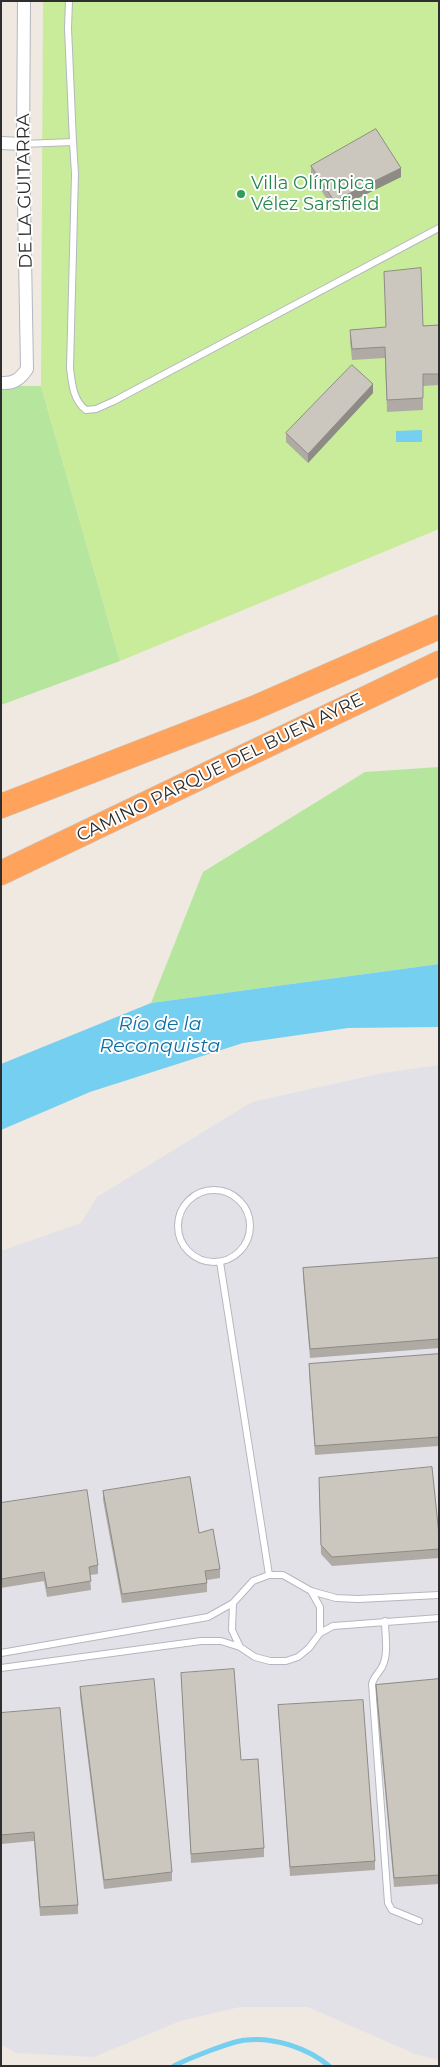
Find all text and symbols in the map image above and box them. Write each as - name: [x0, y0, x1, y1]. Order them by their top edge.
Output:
- street label: DE LA GUITARRA: [13, 113, 37, 269]
- place label: Villa Olímpica Vélez Sarsfield: [251, 173, 380, 215]
- marker: Villa Olímpica Vélez Sarsfield: [235, 188, 247, 200]
- street label: CAMINO PARQUE DEL BUEN AYRE: [73, 689, 367, 847]
- water label: Río de la Reconquista: [100, 1013, 220, 1057]

